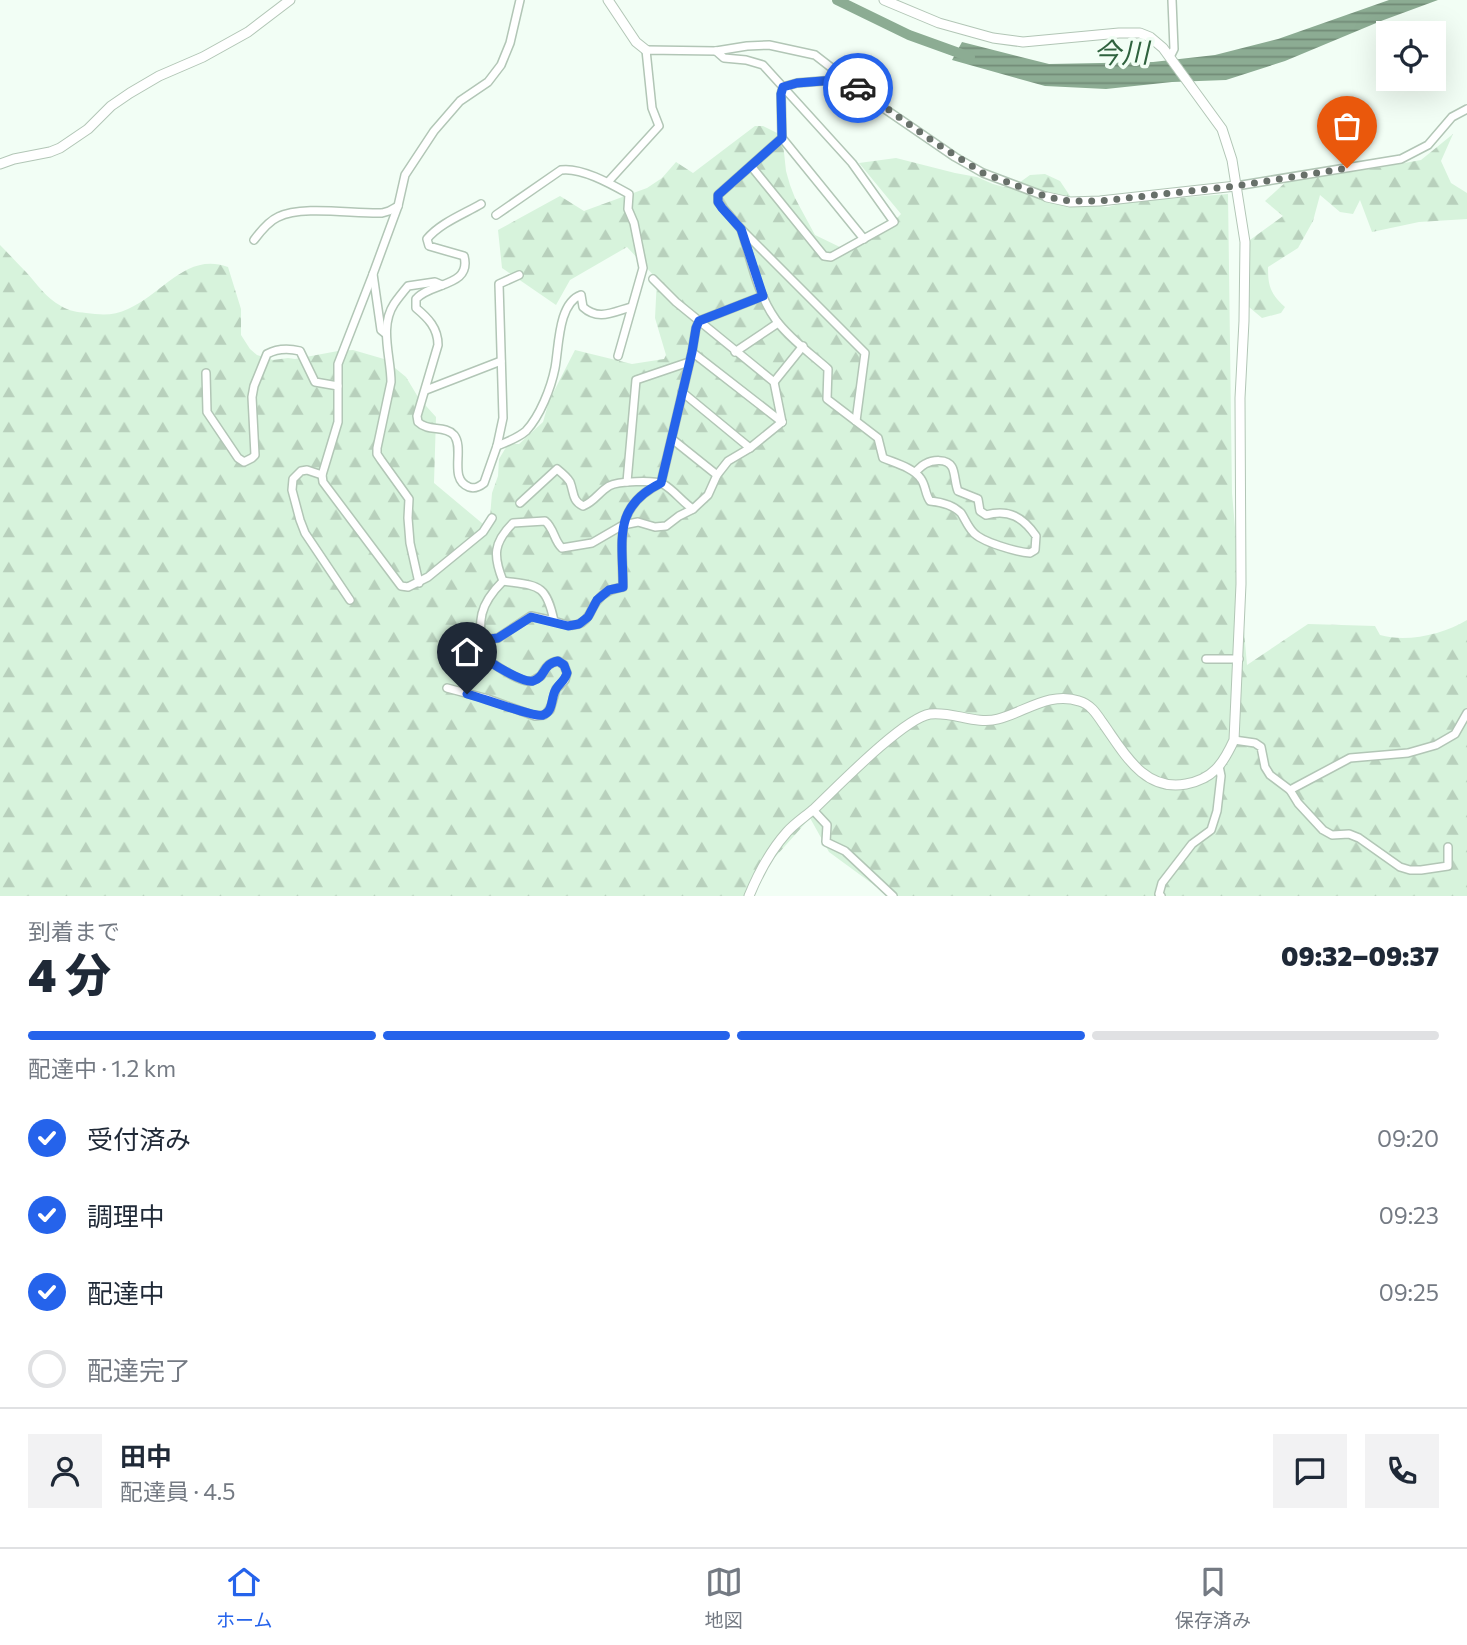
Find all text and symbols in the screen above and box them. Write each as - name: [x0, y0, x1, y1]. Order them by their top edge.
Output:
- map controls: [1376, 21, 1446, 91]
- button: locate: [1376, 21, 1446, 91]
- water label: 今川: [1093, 34, 1152, 69]
- courier: [823, 53, 893, 123]
- icon: car: [839, 69, 877, 107]
- pin: [1317, 96, 1377, 168]
- icon: bag: [1328, 107, 1366, 145]
- pin: [437, 622, 497, 694]
- icon: home: [448, 633, 486, 671]
- text: 到着まで: [28, 917, 120, 945]
- text: 09:32–09:37: [1281, 940, 1439, 971]
- text: 4 分: [28, 945, 111, 1001]
- text: 配達中 · 1.2 km: [28, 1054, 176, 1082]
- icon: check: [28, 1119, 66, 1157]
- text: 受付済み: [87, 1123, 191, 1154]
- text: 09:20: [1377, 1124, 1439, 1152]
- icon: check: [28, 1196, 66, 1234]
- text: 調理中: [87, 1200, 165, 1231]
- text: 09:23: [1379, 1201, 1439, 1229]
- icon: check: [28, 1273, 66, 1311]
- text: 配達中: [87, 1277, 165, 1308]
- text: 09:25: [1379, 1278, 1439, 1306]
- text: 配達完了: [87, 1354, 191, 1385]
- button: person: [28, 1434, 102, 1508]
- button: chat: [1273, 1434, 1347, 1508]
- button: phone: [1365, 1434, 1439, 1508]
- text: 田中: [120, 1440, 172, 1471]
- text: 配達員 · 4.5: [120, 1477, 236, 1505]
- tab: ホーム: [216, 1563, 273, 1632]
- tab: 地図: [705, 1563, 743, 1632]
- tab: 保存済み: [1175, 1563, 1251, 1632]

